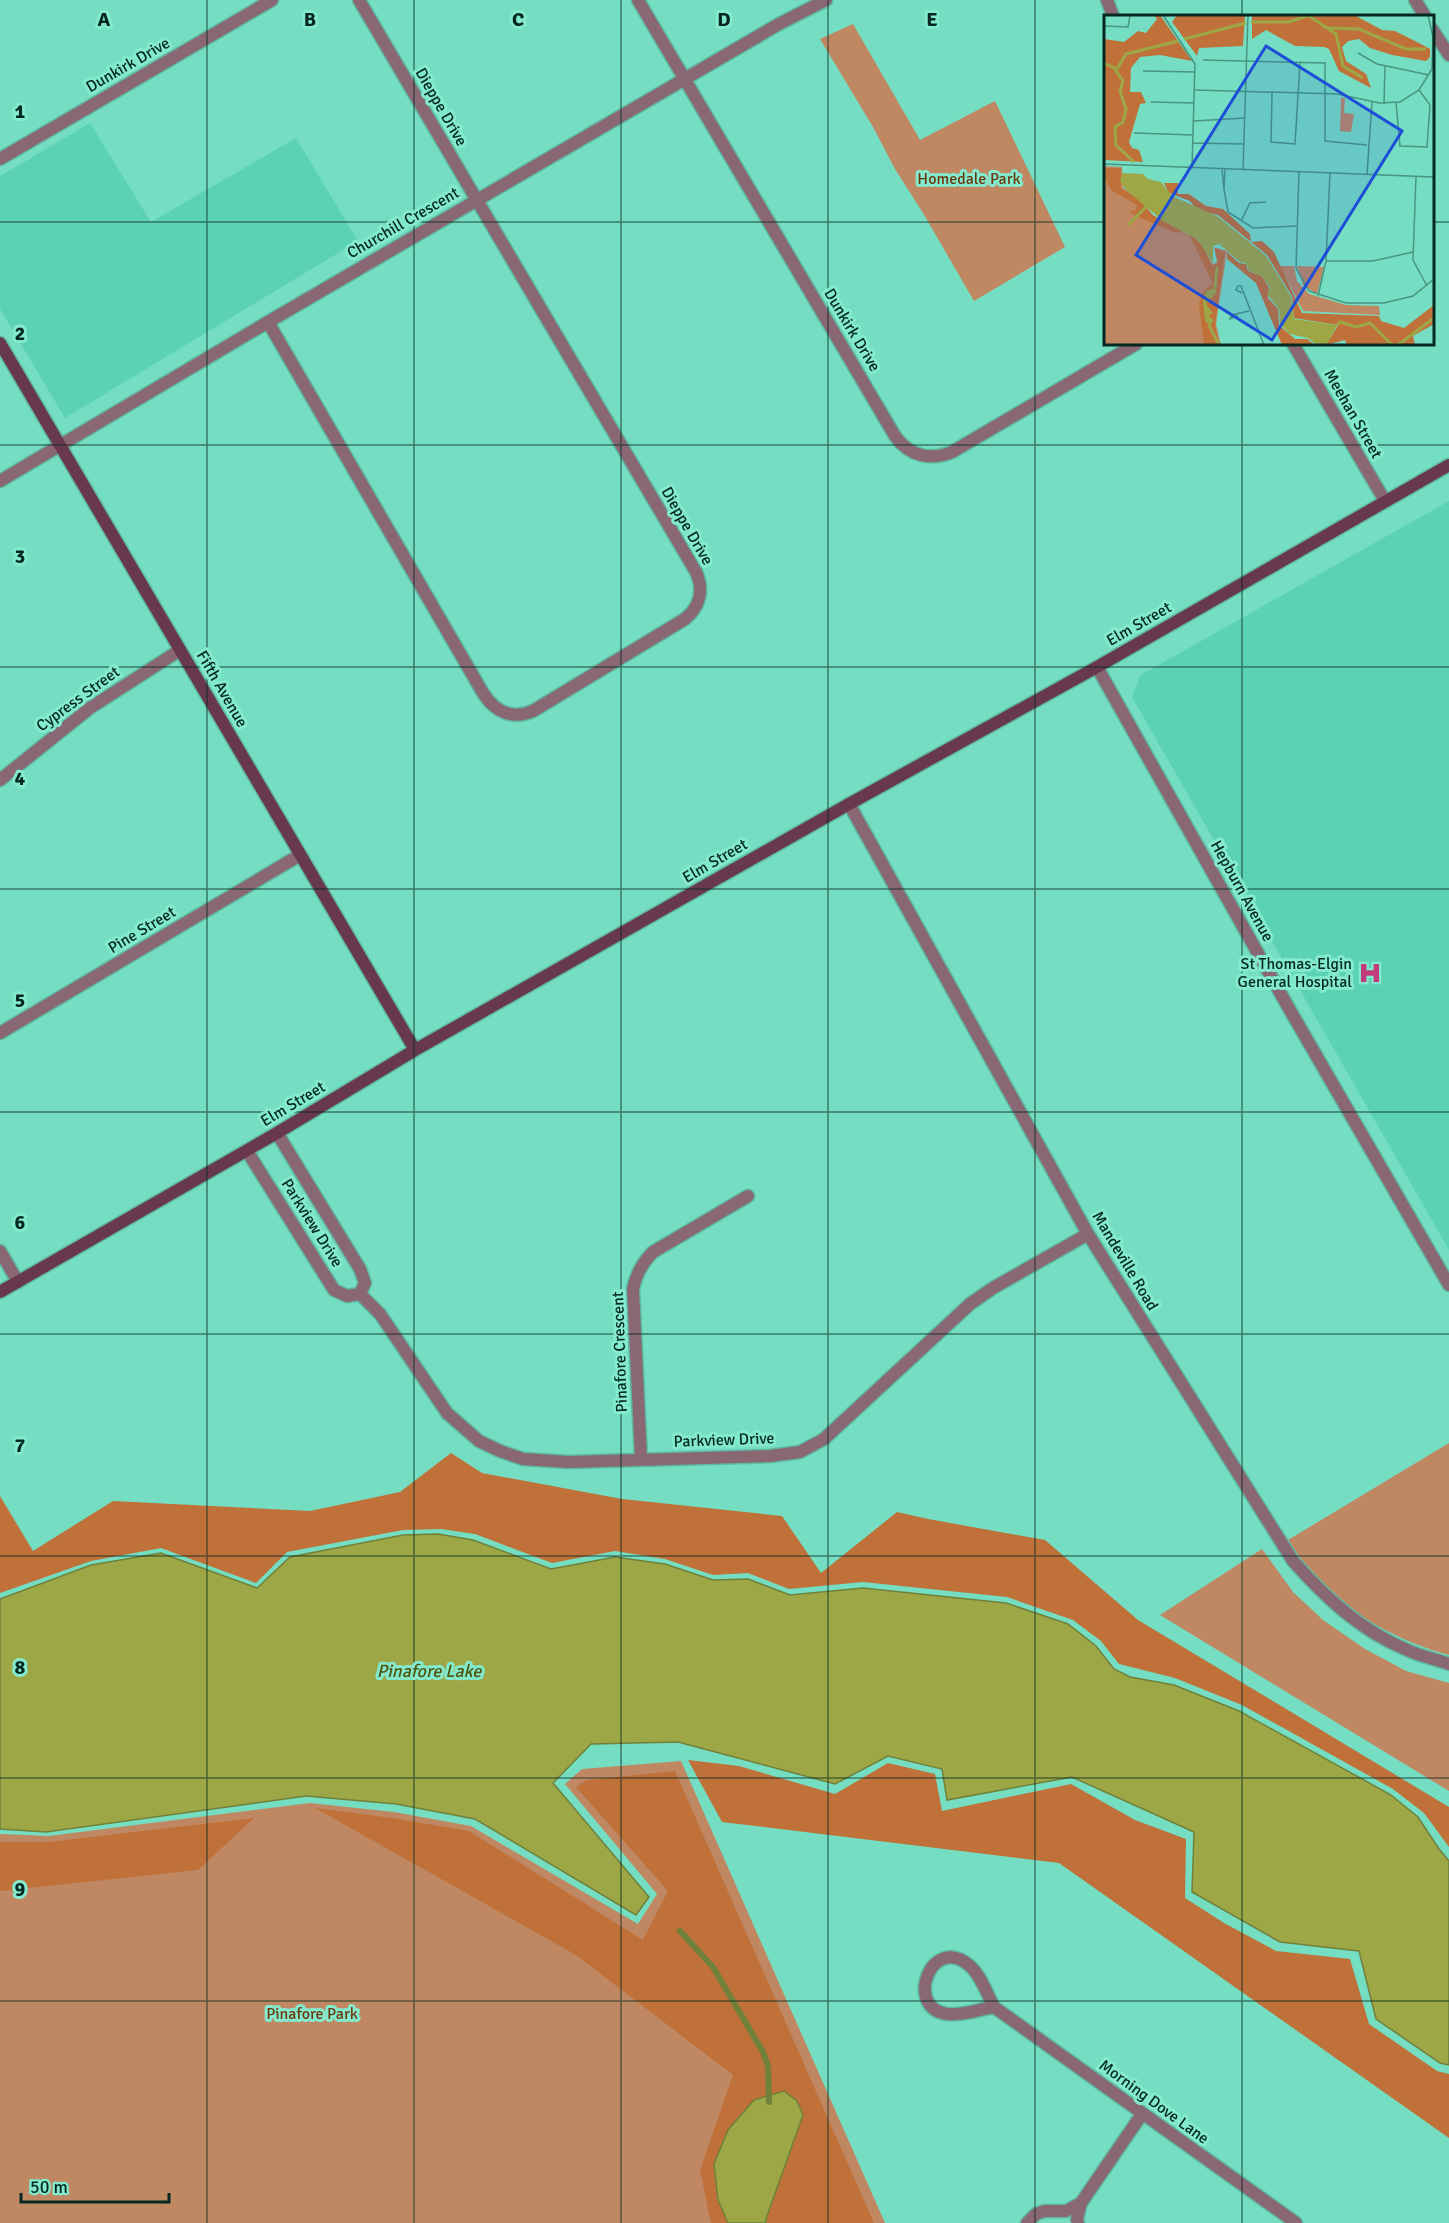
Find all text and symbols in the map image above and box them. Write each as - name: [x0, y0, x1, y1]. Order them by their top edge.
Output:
- text: A: [98, 7, 111, 32]
- text: B: [304, 7, 316, 32]
- text: C: [512, 7, 524, 32]
- text: D: [717, 7, 731, 32]
- text: E: [926, 7, 938, 32]
- inset map: [1104, 15, 1434, 345]
- street label: Dunkirk Drive: [83, 33, 173, 97]
- street label: Dieppe Drive: [411, 64, 471, 150]
- text: 1: [15, 99, 26, 124]
- park label: Homedale Park: [917, 169, 1021, 189]
- street label: Churchill Crescent: [343, 183, 463, 263]
- street label: Dunkirk Drive: [819, 285, 885, 375]
- text: 2: [15, 321, 25, 346]
- street label: Meehan Street: [1319, 366, 1387, 463]
- street label: Dieppe Drive: [657, 483, 717, 569]
- text: 3: [15, 544, 25, 569]
- street label: Elm Street: [1103, 597, 1175, 651]
- street label: Fifth Avenue: [192, 647, 252, 731]
- street label: Cypress Street: [32, 662, 124, 736]
- text: 4: [15, 766, 26, 791]
- street label: Elm Street: [679, 834, 751, 888]
- street label: Hepburn Avenue: [1206, 837, 1278, 945]
- street label: Pine Street: [105, 902, 180, 958]
- place label: St Thomas-Elgin General Hospital: [1238, 954, 1352, 992]
- hospital icon: St Thomas-Elgin General Hospital: [1357, 960, 1383, 986]
- text: 5: [15, 988, 25, 1013]
- street label: Elm Street: [257, 1077, 329, 1131]
- street label: Parkview Drive: [277, 1175, 347, 1271]
- street label: Mandeville Road: [1088, 1208, 1162, 1314]
- text: 6: [15, 1210, 26, 1235]
- street label: Pinafore Crescent: [608, 1291, 632, 1413]
- street label: Parkview Drive: [673, 1428, 775, 1452]
- text: 7: [15, 1433, 26, 1458]
- text: 8: [15, 1655, 26, 1680]
- water label: Pinafore Lake: [377, 1660, 482, 1682]
- text: 9: [15, 1877, 26, 1902]
- park label: Pinafore Park: [266, 2004, 358, 2024]
- street label: Morning Dove Lane: [1095, 2055, 1213, 2149]
- scale bar: [21, 2166, 170, 2204]
- text: 50 m: [30, 2176, 68, 2198]

